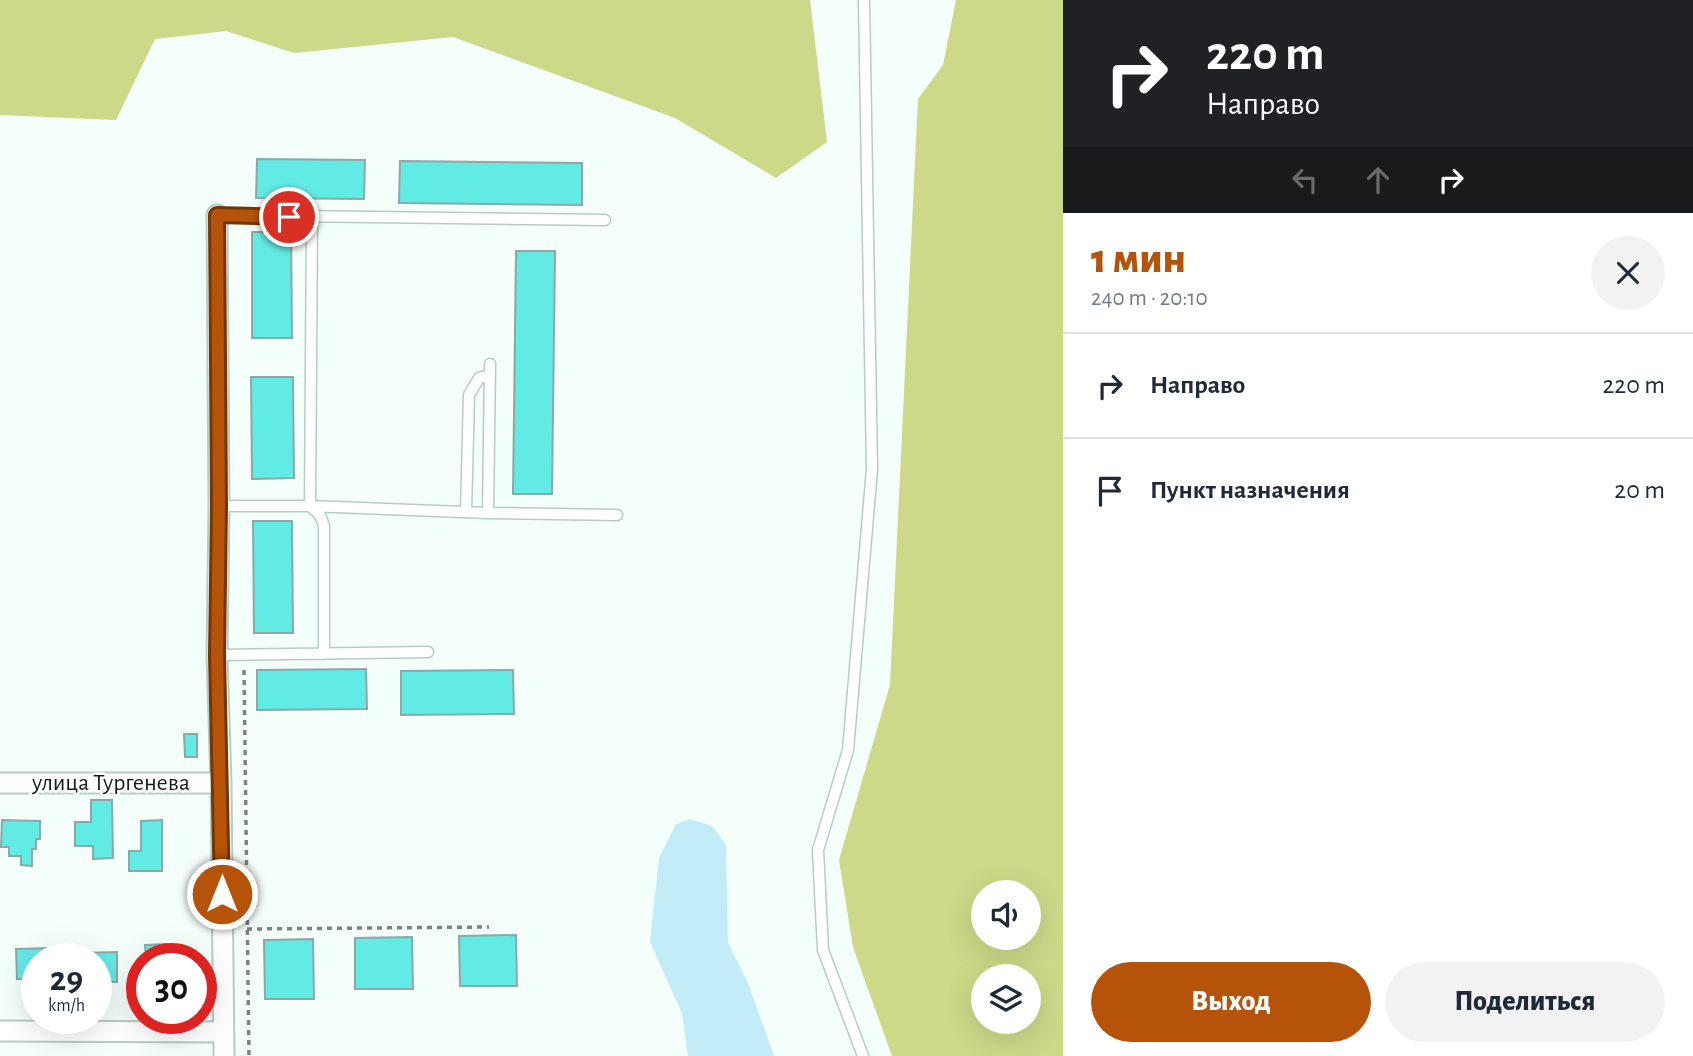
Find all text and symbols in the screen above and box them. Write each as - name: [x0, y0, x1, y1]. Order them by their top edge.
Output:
- icon: right: [1091, 28, 1182, 119]
- text: 220 m: [1206, 30, 1325, 79]
- text: Направо: [1206, 88, 1320, 120]
- icon: left: [1286, 161, 1324, 199]
- icon: ahead: [1359, 161, 1397, 199]
- icon: right: [1432, 161, 1470, 199]
- pin: [259, 187, 319, 247]
- icon: arrive: [270, 198, 308, 236]
- button: close: [1591, 236, 1665, 310]
- text: 1 мин: [1091, 238, 1186, 280]
- text: 240 m · 20:10: [1091, 287, 1208, 310]
- icon: right: [1091, 367, 1129, 405]
- text: Направо: [1150, 372, 1245, 398]
- text: 220 m: [1603, 372, 1665, 398]
- icon: arrive: [1091, 472, 1129, 510]
- text: Пункт назначения: [1150, 477, 1350, 503]
- text: 20 m: [1614, 477, 1665, 503]
- street label: улица Тургенева: [31, 771, 190, 795]
- position arrow: [185, 857, 259, 931]
- map controls: [971, 880, 1041, 1034]
- button: sound: [971, 880, 1041, 950]
- speed limit sign: 30: [126, 943, 217, 1034]
- text: 29: [50, 962, 83, 997]
- button: Выход: [1091, 962, 1371, 1042]
- button: Поделиться: [1385, 962, 1665, 1042]
- button: layers: [971, 964, 1041, 1034]
- text: km/h: [48, 997, 85, 1015]

